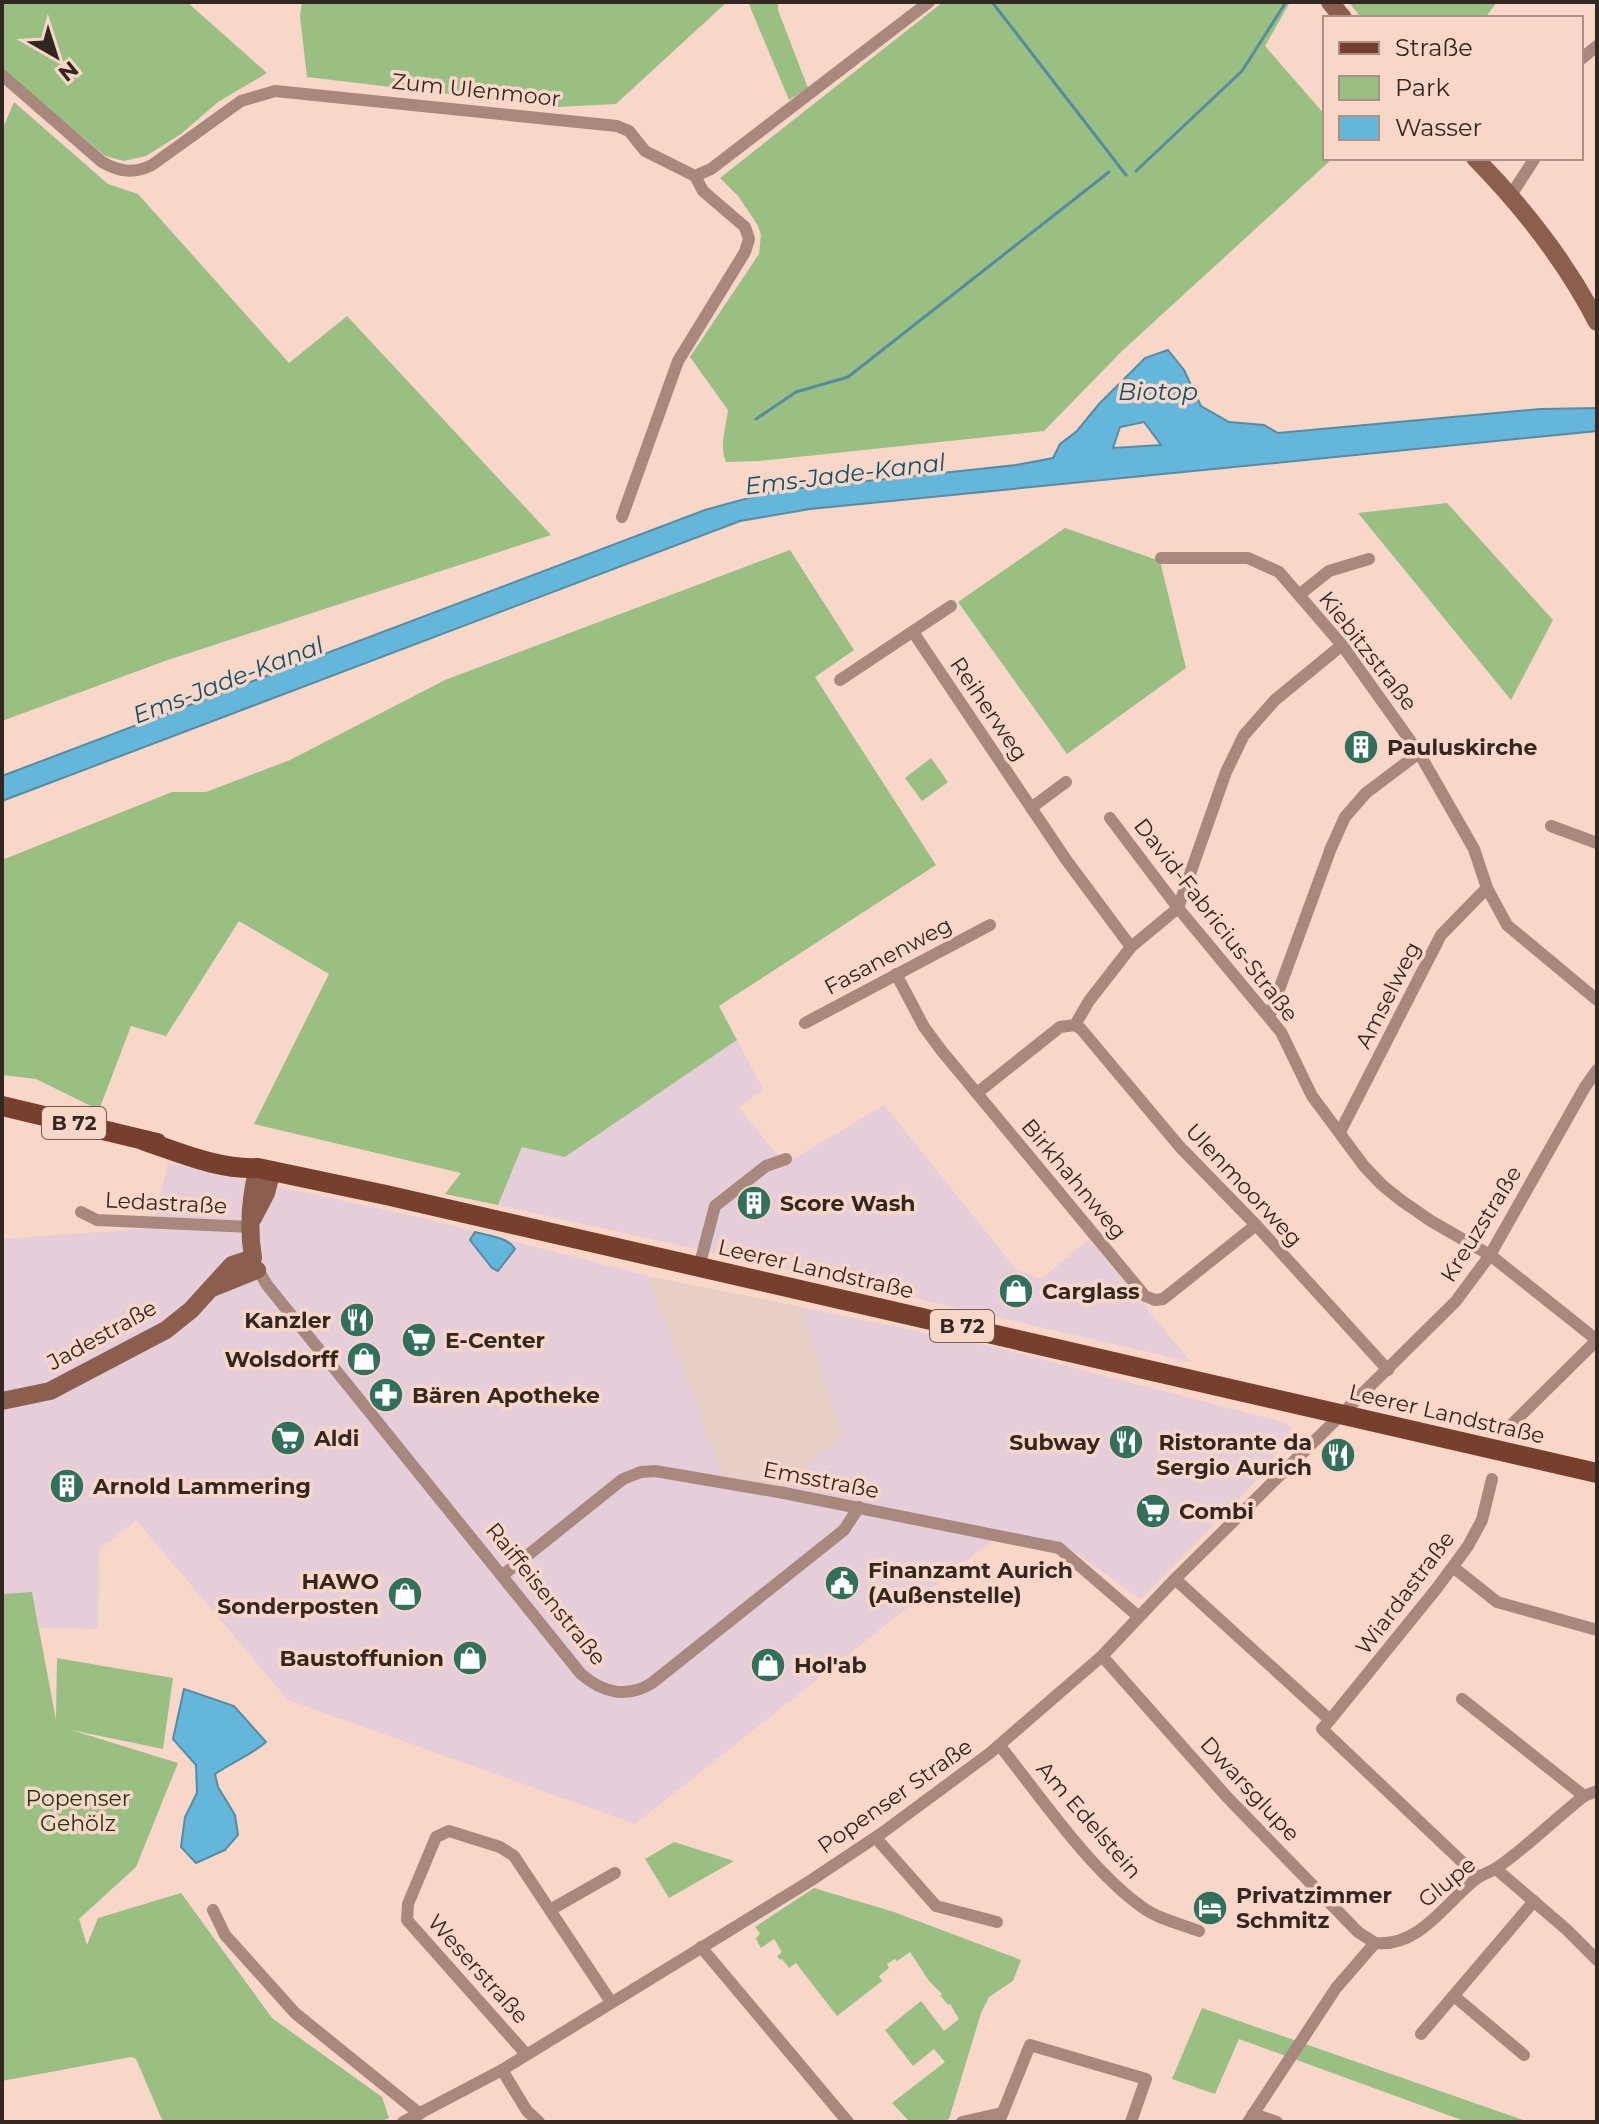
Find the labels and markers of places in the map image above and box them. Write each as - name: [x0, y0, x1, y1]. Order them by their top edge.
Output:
- building icon: Pauluskirche: [1342, 728, 1380, 766]
- place label: Pauluskirche: [1387, 734, 1537, 761]
- building icon: Score Wash: [735, 1184, 773, 1222]
- place label: Score Wash: [780, 1190, 916, 1217]
- shop icon: Carglass: [997, 1272, 1035, 1310]
- place label: Carglass: [1042, 1278, 1140, 1305]
- restaurant icon: Kanzler: [338, 1301, 376, 1339]
- place label: Kanzler: [244, 1307, 331, 1334]
- supermarket icon: E-Center: [400, 1321, 438, 1359]
- place label: E-Center: [445, 1327, 545, 1354]
- shop icon: Wolsdorff: [345, 1340, 383, 1378]
- place label: Wolsdorff: [225, 1346, 339, 1373]
- pharmacy icon: Bären Apotheke: [367, 1376, 405, 1414]
- place label: Bären Apotheke: [412, 1382, 600, 1409]
- supermarket icon: Aldi: [269, 1419, 307, 1457]
- restaurant icon: Subway: [1107, 1423, 1145, 1461]
- place label: Aldi: [313, 1425, 359, 1452]
- place label: Subway: [1009, 1429, 1101, 1456]
- place label: Ristorante da Sergio Aurich: [1156, 1429, 1312, 1481]
- restaurant icon: Ristorante da Sergio Aurich: [1319, 1436, 1357, 1474]
- building icon: Arnold Lammering: [48, 1467, 86, 1505]
- place label: Arnold Lammering: [92, 1473, 311, 1500]
- supermarket icon: Combi: [1134, 1492, 1172, 1530]
- place label: Combi: [1179, 1498, 1254, 1525]
- place label: Finanzamt Aurich (Außenstelle): [868, 1557, 1073, 1609]
- public building icon: Finanzamt Aurich (Außenstelle): [823, 1564, 861, 1602]
- place label: HAWO Sonderposten: [217, 1568, 379, 1620]
- shop icon: HAWO Sonderposten: [386, 1575, 424, 1613]
- shop icon: Baustoffunion: [451, 1639, 489, 1677]
- place label: Baustoffunion: [279, 1645, 444, 1672]
- shop icon: Hol'ab: [749, 1646, 787, 1684]
- place label: Hol'ab: [794, 1652, 867, 1679]
- place label: Privatzimmer Schmitz: [1236, 1882, 1392, 1934]
- hotel icon: Privatzimmer Schmitz: [1191, 1889, 1229, 1927]

